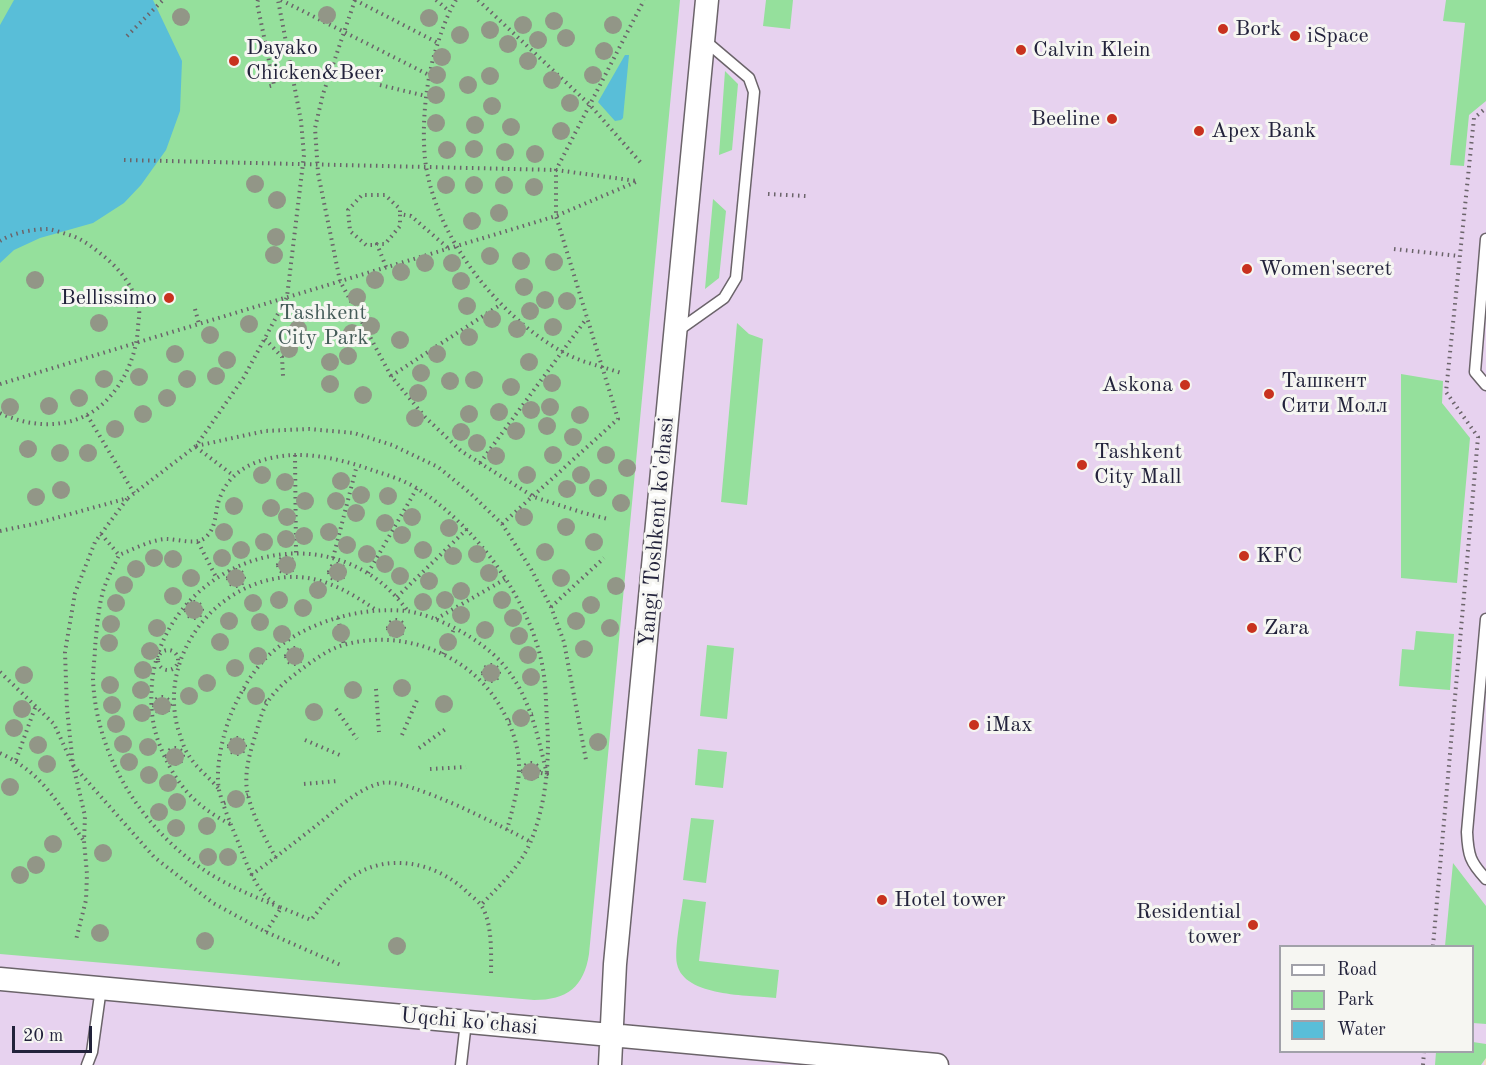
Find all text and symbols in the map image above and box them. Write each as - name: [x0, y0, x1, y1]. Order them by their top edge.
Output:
- place label: Bork: [1235, 16, 1282, 42]
- marker: Bork: [1216, 22, 1230, 36]
- place label: iSpace: [1307, 23, 1369, 49]
- marker: iSpace: [1288, 29, 1302, 43]
- place label: Dayako Chicken&Beer: [246, 35, 383, 86]
- place label: Calvin Klein: [1033, 37, 1151, 63]
- marker: Calvin Klein: [1014, 43, 1028, 57]
- marker: Dayako Chicken&Beer: [227, 54, 241, 68]
- place label: Beeline: [1031, 106, 1100, 132]
- marker: Beeline: [1105, 112, 1119, 126]
- place label: Apex Bank: [1211, 118, 1316, 144]
- marker: Apex Bank: [1192, 124, 1206, 138]
- place label: Women'secret: [1259, 256, 1392, 282]
- marker: Women'secret: [1240, 262, 1254, 276]
- place label: Bellissimo: [60, 285, 157, 311]
- marker: Bellissimo: [162, 291, 176, 305]
- park label: Tashkent City Park: [277, 300, 369, 352]
- place label: Ташкент Сити Молл: [1281, 368, 1387, 420]
- place label: Askona: [1102, 372, 1173, 398]
- marker: Askona: [1178, 378, 1192, 392]
- marker: Ташкент Сити Молл: [1262, 387, 1276, 401]
- street label: Yangi Toshkent ko'chasi: [634, 416, 680, 648]
- place label: Tashkent City Mall: [1094, 439, 1182, 490]
- marker: Tashkent City Mall: [1075, 458, 1089, 472]
- place label: KFC: [1256, 543, 1302, 569]
- marker: KFC: [1237, 549, 1251, 563]
- place label: Zara: [1264, 615, 1309, 641]
- marker: Zara: [1245, 621, 1259, 635]
- place label: iMax: [986, 712, 1033, 738]
- marker: iMax: [967, 718, 981, 732]
- place label: Hotel tower: [894, 887, 1006, 913]
- marker: Hotel tower: [875, 893, 889, 907]
- place label: Residential tower: [1136, 899, 1241, 950]
- marker: Residential tower: [1246, 918, 1260, 932]
- legend: [1279, 945, 1474, 1053]
- text: Road: [1337, 961, 1377, 979]
- text: Park: [1337, 991, 1374, 1009]
- street label: Uqchi ko'chasi: [399, 1003, 539, 1041]
- scale bar: [15, 1014, 94, 1052]
- text: Water: [1337, 1021, 1386, 1039]
- text: 20 m: [23, 1027, 63, 1045]

